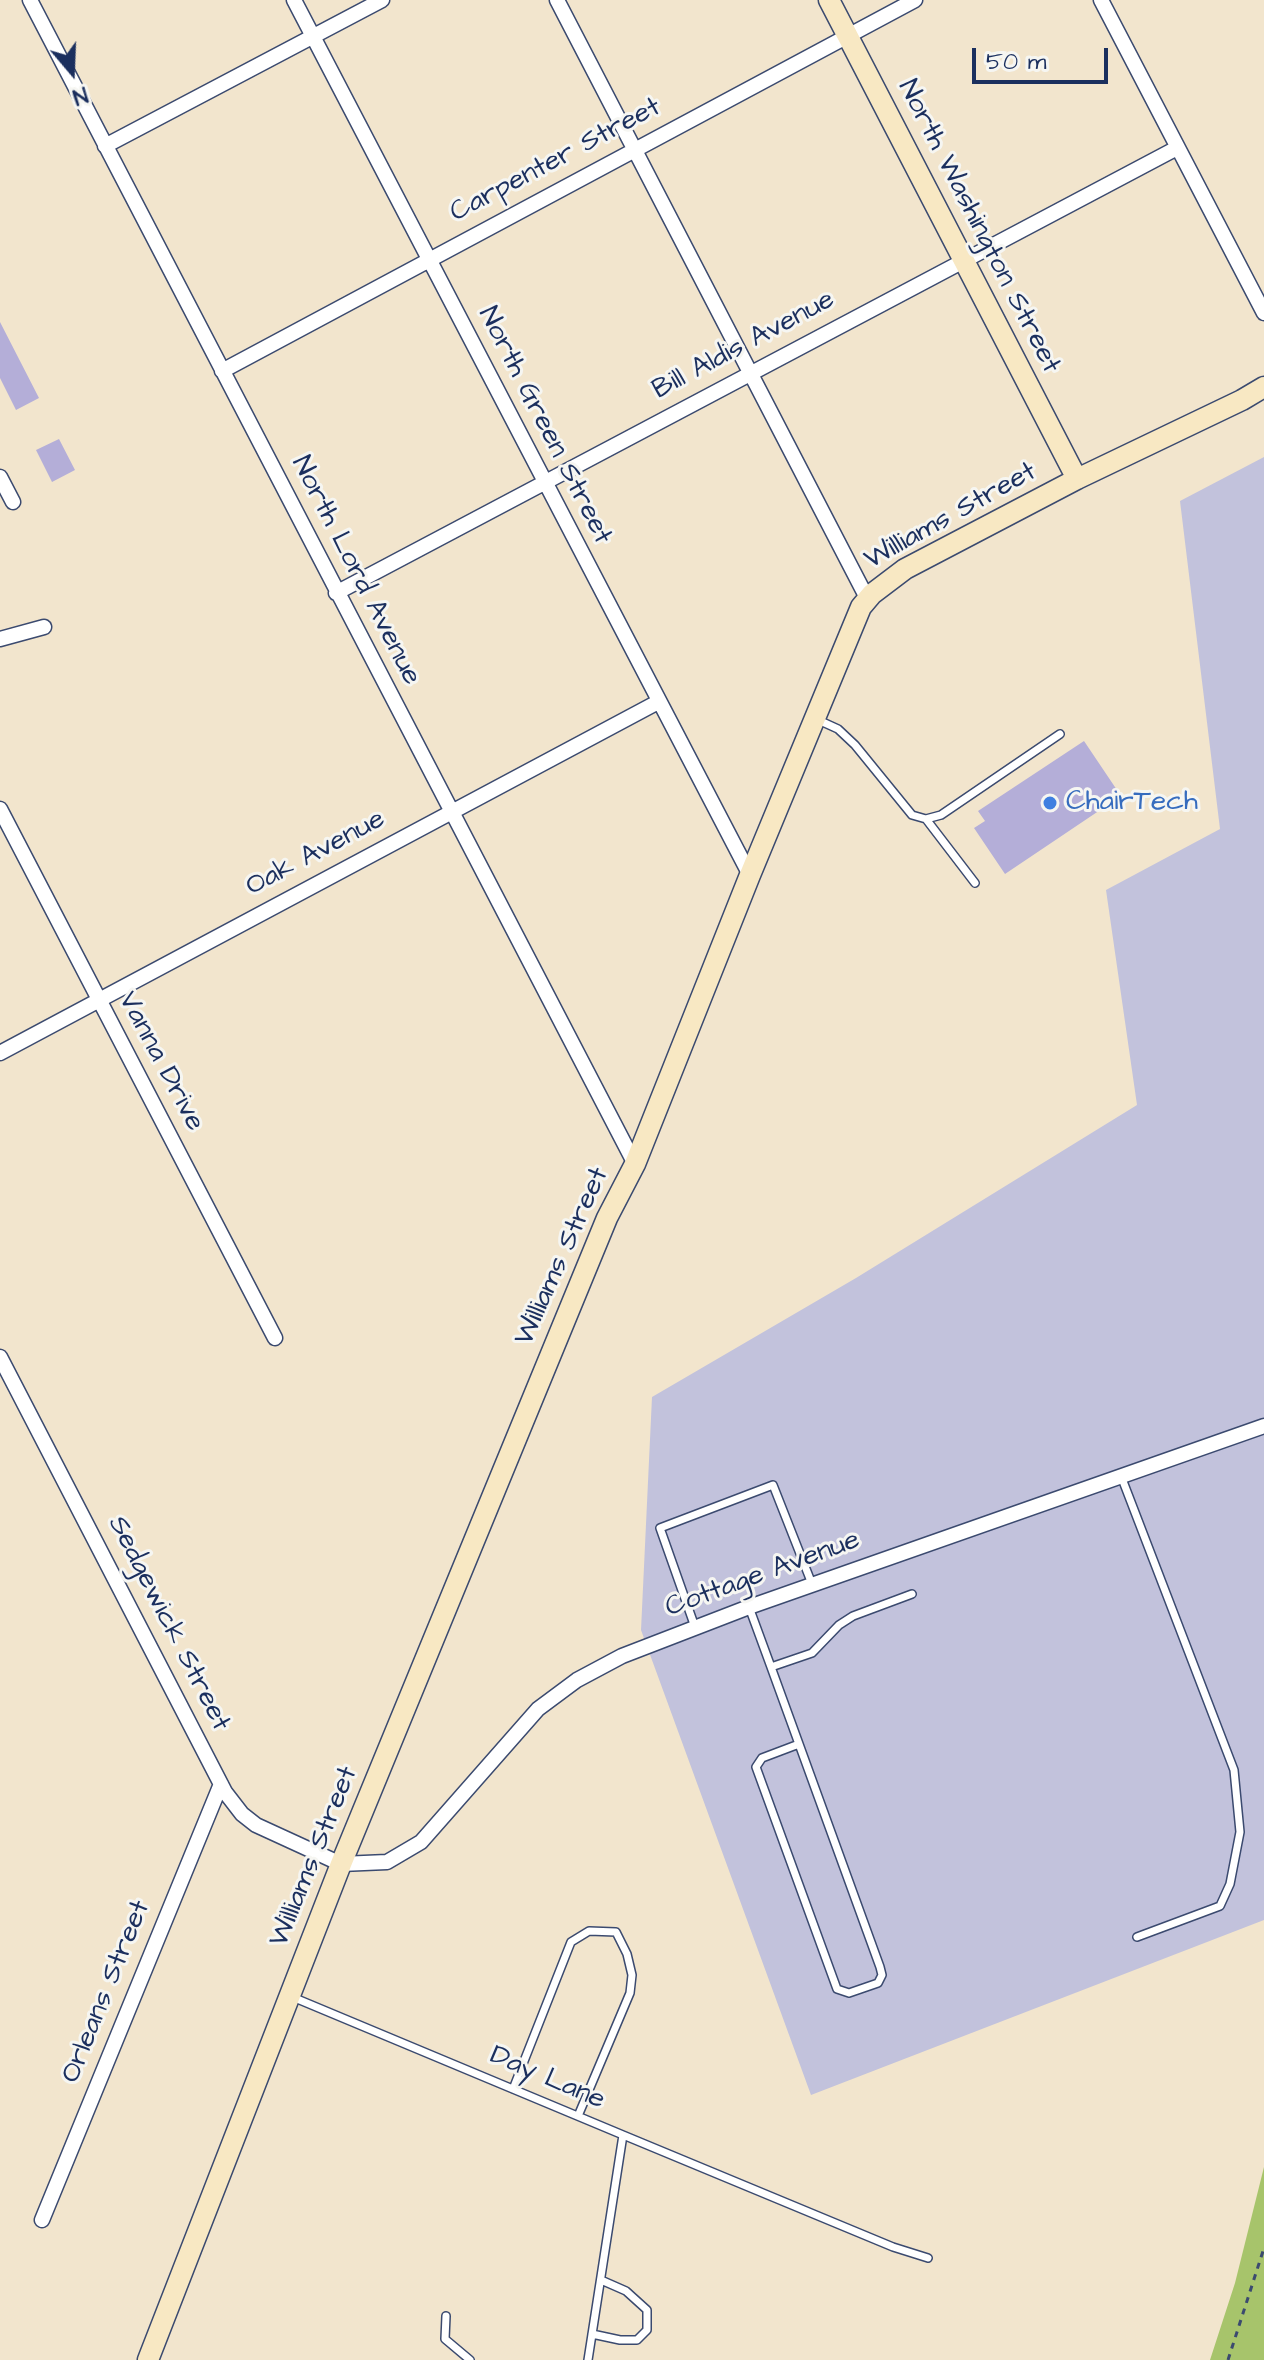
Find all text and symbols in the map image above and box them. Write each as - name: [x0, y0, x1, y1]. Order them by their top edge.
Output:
- north arrow: [32, 32, 112, 112]
- scale bar: [976, 32, 1112, 82]
- text: 50 m: [986, 45, 1046, 79]
- street label: North Washington Street: [889, 75, 1067, 379]
- text: N: [68, 78, 92, 112]
- street label: Carpenter Street: [445, 91, 667, 231]
- street label: Bill Aldis Avenue: [647, 284, 841, 408]
- street label: North Green Street: [470, 302, 618, 550]
- street label: North Lord Avenue: [283, 451, 427, 691]
- street label: Williams Street: [859, 456, 1043, 578]
- place label: ChairTech: [1066, 786, 1198, 820]
- marker: ChairTech: [1041, 794, 1059, 812]
- street label: Oak Avenue: [241, 803, 391, 905]
- street label: Vanna Drive: [109, 987, 211, 1137]
- street label: Williams Street: [509, 1163, 617, 1351]
- street label: Sedgewick Street: [99, 1511, 237, 1737]
- street label: Cottage Avenue: [661, 1524, 865, 1626]
- street label: Williams Street: [264, 1762, 366, 1952]
- street label: Orleans Street: [55, 1896, 159, 2088]
- street label: Day Lane: [484, 2040, 610, 2118]

